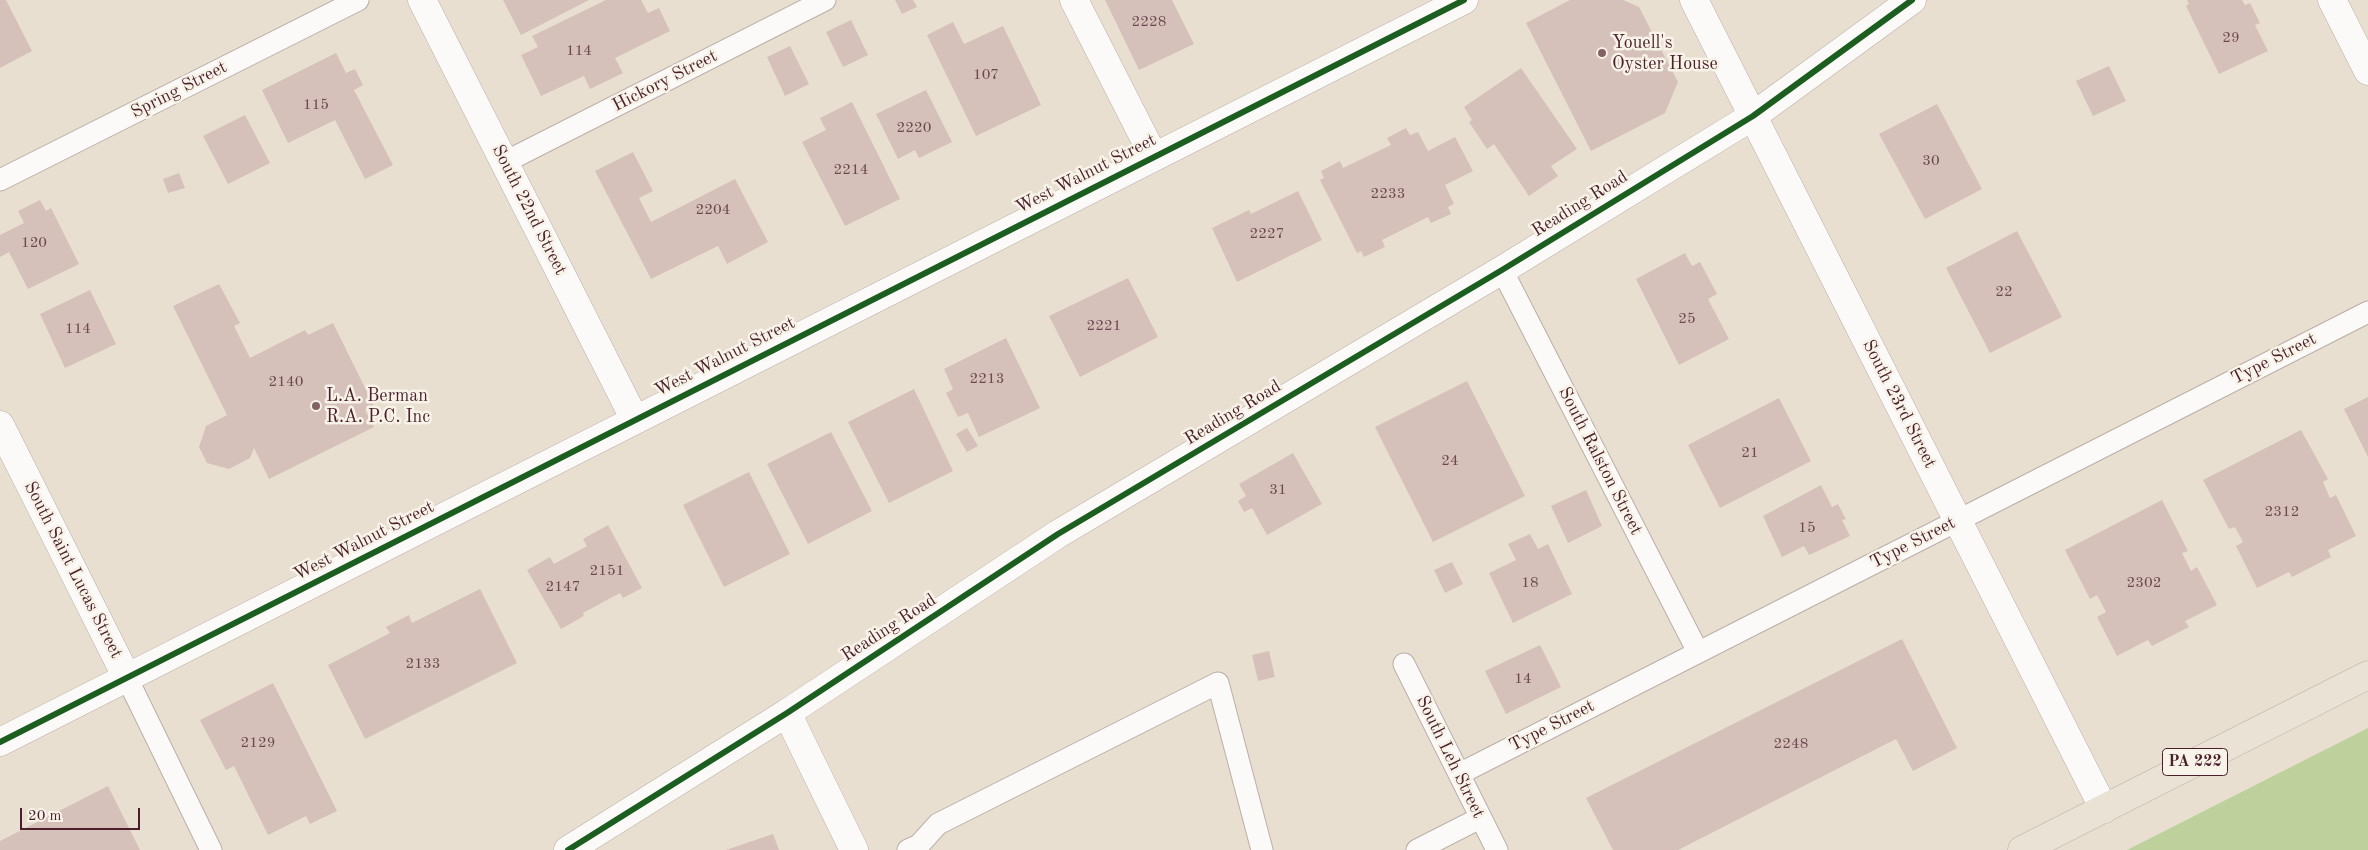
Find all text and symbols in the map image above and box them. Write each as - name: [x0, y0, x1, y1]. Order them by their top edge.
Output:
- house number: 2228: [1132, 13, 1166, 31]
- house number: 29: [2222, 29, 2240, 47]
- place label: Youell's Oyster House: [1612, 32, 1718, 74]
- house number: 114: [566, 42, 592, 60]
- street label: Hickory Street: [609, 45, 721, 117]
- marker: Youell's Oyster House: [1596, 47, 1608, 59]
- street label: Spring Street: [127, 57, 231, 123]
- house number: 107: [973, 66, 999, 84]
- house number: 115: [303, 96, 329, 114]
- house number: 2220: [897, 119, 931, 137]
- street label: West Walnut Street: [1012, 129, 1160, 219]
- street label: South 22nd Street: [487, 141, 571, 279]
- house number: 30: [1922, 152, 1940, 170]
- house number: 2214: [834, 161, 868, 179]
- street label: Reading Road: [1528, 166, 1632, 242]
- house number: 2233: [1371, 185, 1405, 203]
- house number: 2204: [696, 201, 730, 219]
- house number: 2227: [1250, 225, 1284, 243]
- house number: 120: [21, 234, 47, 252]
- house number: 22: [1995, 283, 2013, 301]
- house number: 25: [1678, 310, 1696, 328]
- street label: West Walnut Street: [651, 312, 799, 402]
- house number: 2221: [1087, 317, 1121, 335]
- house number: 114: [65, 320, 91, 338]
- street label: Type Street: [2228, 328, 2320, 390]
- street label: South 23rd Street: [1857, 336, 1941, 472]
- house number: 2213: [970, 370, 1004, 388]
- house number: 2140: [269, 373, 303, 391]
- street label: Reading Road: [1181, 376, 1285, 450]
- street label: South Ralston Street: [1553, 383, 1647, 539]
- place label: L.A. Berman R.A. P.C. Inc: [326, 385, 430, 428]
- marker: L.A. Berman R.A. P.C. Inc: [310, 400, 322, 412]
- house number: 21: [1741, 444, 1759, 462]
- house number: 24: [1441, 452, 1459, 470]
- street label: South Saint Lucas Street: [19, 478, 127, 662]
- house number: 31: [1269, 481, 1287, 499]
- street label: West Walnut Street: [290, 496, 438, 586]
- house number: 2312: [2265, 503, 2299, 521]
- street label: Type Street: [1867, 512, 1959, 574]
- house number: 15: [1798, 519, 1816, 537]
- house number: 2151: [590, 562, 624, 580]
- house number: 18: [1521, 574, 1539, 592]
- house number: 2302: [2127, 574, 2161, 592]
- house number: 2147: [546, 578, 580, 596]
- street label: Reading Road: [837, 589, 941, 667]
- house number: 2133: [406, 655, 440, 673]
- house number: 14: [1514, 670, 1532, 688]
- street label: South Leh Street: [1411, 692, 1489, 822]
- street label: Type Street: [1506, 695, 1598, 757]
- house number: 2129: [241, 734, 275, 752]
- house number: 2248: [1774, 735, 1808, 753]
- road number: PA 222: [2162, 749, 2228, 776]
- scale bar: [22, 798, 142, 830]
- text: 20 m: [28, 809, 62, 824]

